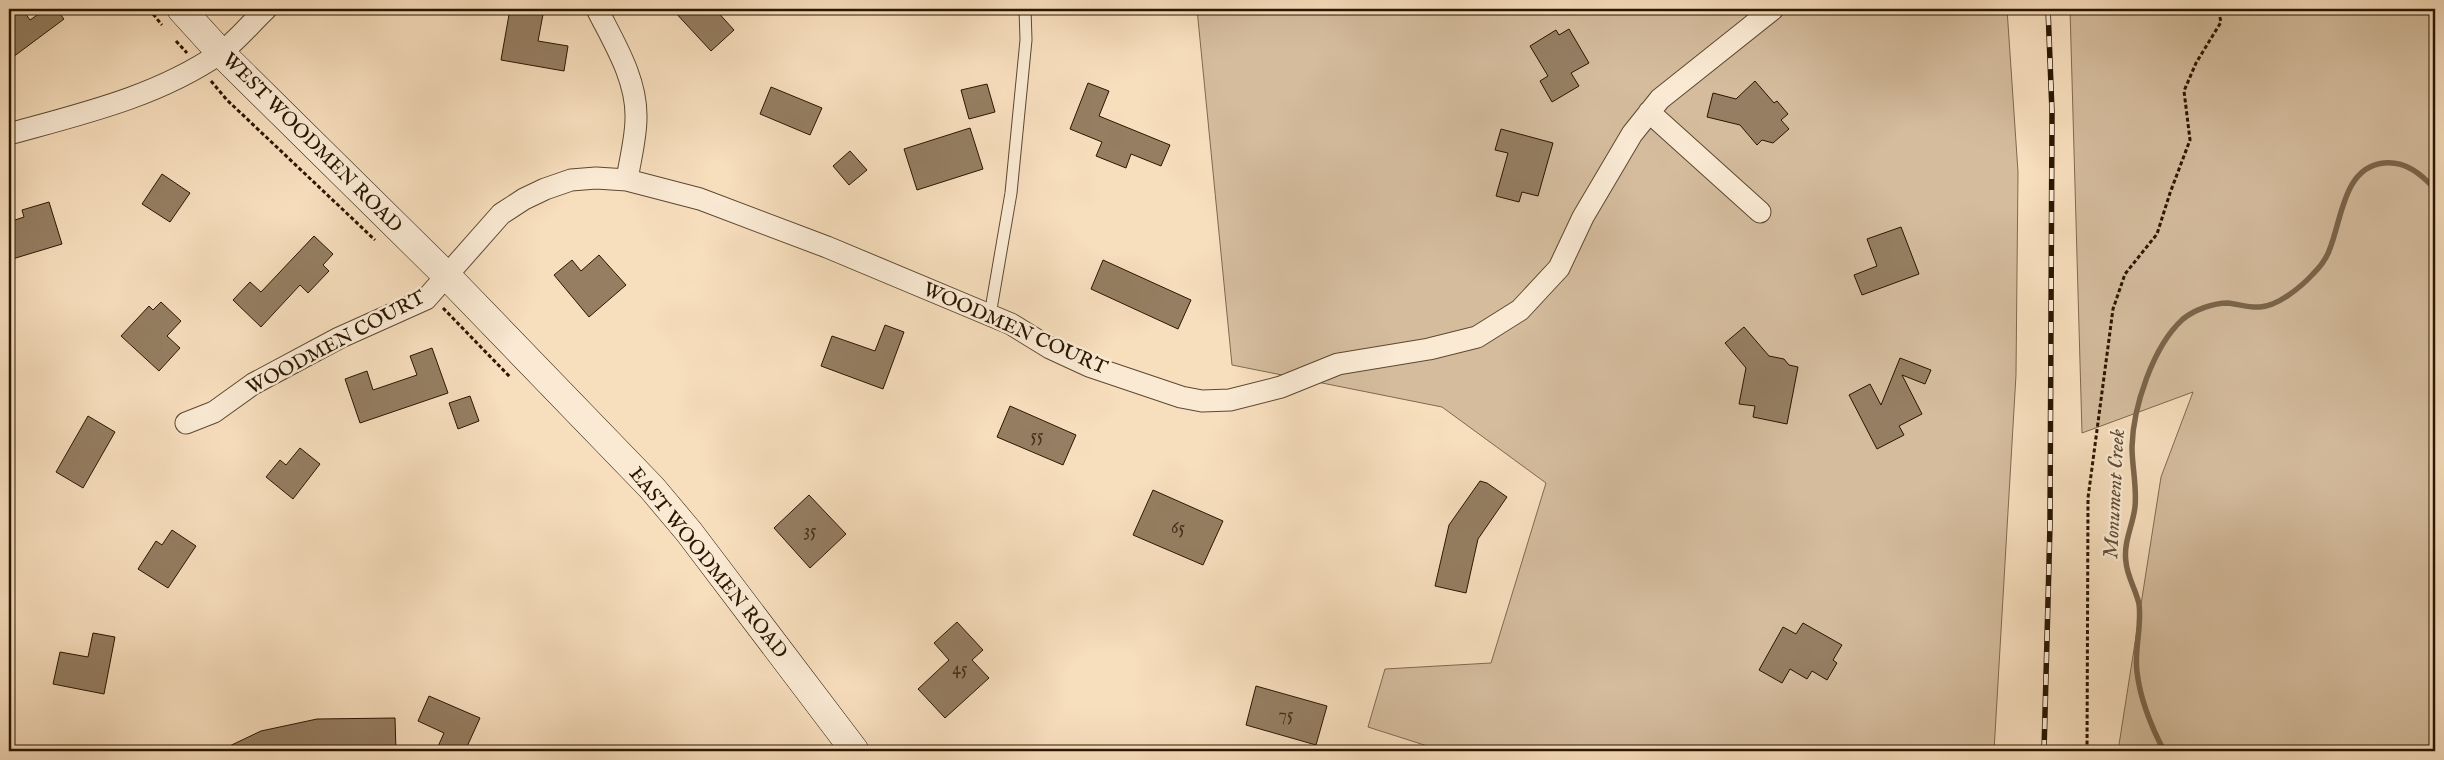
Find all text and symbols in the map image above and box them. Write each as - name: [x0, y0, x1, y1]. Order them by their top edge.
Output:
- street label: WEST WOODMEN ROAD: [217, 48, 407, 238]
- street label: WOODMEN COURT: [919, 277, 1111, 381]
- street label: WOODMEN COURT: [242, 285, 430, 401]
- house number: 55: [1030, 425, 1044, 448]
- water label: Monument Creek: [2098, 428, 2132, 560]
- street label: EAST WOODMEN ROAD: [623, 462, 793, 664]
- house number: 65: [1171, 517, 1186, 540]
- house number: 35: [803, 520, 817, 543]
- house number: 45: [952, 658, 968, 681]
- house number: 75: [1279, 704, 1294, 727]

